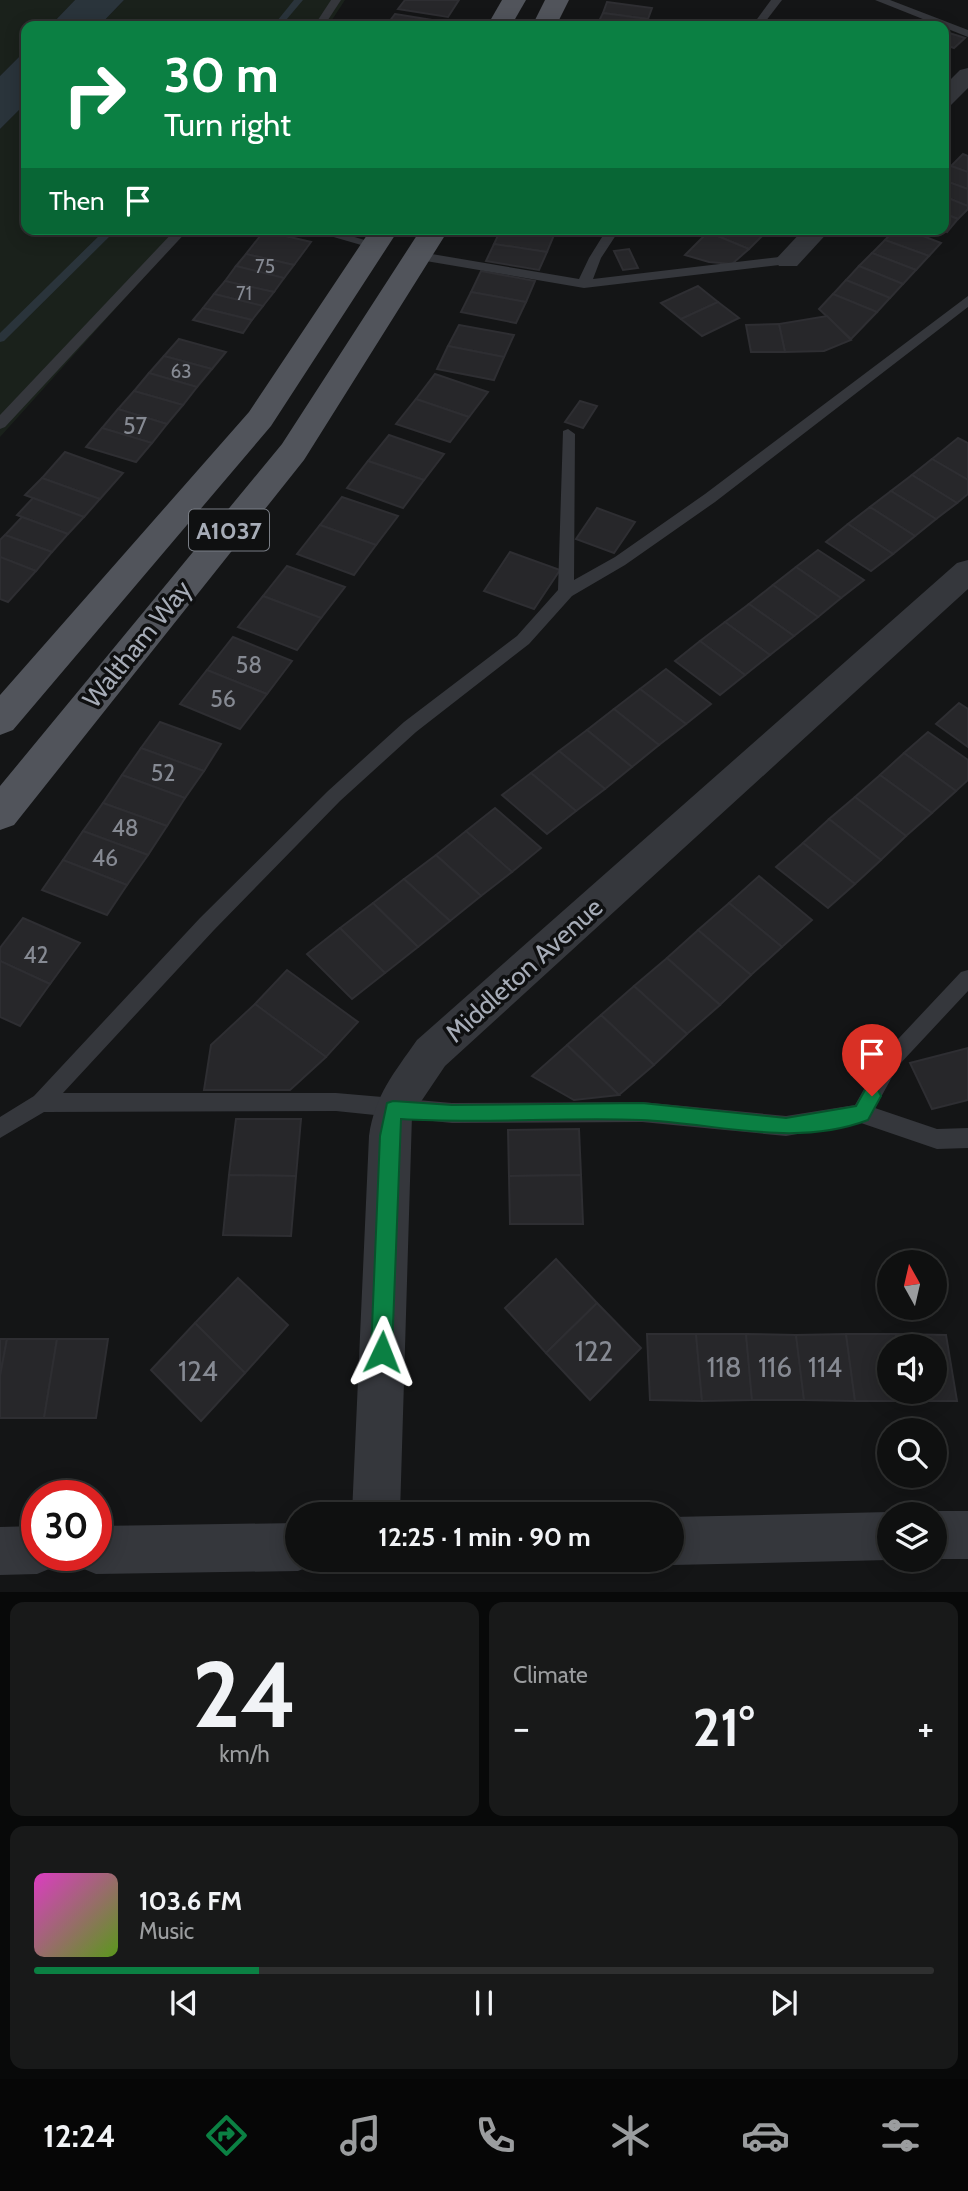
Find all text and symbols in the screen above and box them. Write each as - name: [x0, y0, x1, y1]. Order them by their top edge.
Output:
- text: 30 m: [164, 45, 279, 104]
- icon: right: [49, 49, 140, 140]
- text: Turn right: [164, 105, 291, 144]
- icon: arrive: [119, 182, 157, 220]
- text: Then: [49, 185, 105, 217]
- house number: 75: [255, 255, 275, 278]
- house number: 71: [236, 282, 252, 305]
- house number: 63: [170, 360, 192, 383]
- house number: 57: [123, 412, 147, 440]
- road number: A1037: [189, 509, 269, 550]
- street label: Waltham Way: [76, 574, 198, 714]
- house number: 58: [236, 651, 262, 679]
- house number: 56: [210, 685, 236, 713]
- house number: 52: [151, 759, 175, 787]
- house number: 48: [111, 814, 139, 842]
- house number: 46: [92, 844, 118, 872]
- street label: Middleton Avenue: [439, 891, 609, 1049]
- house number: 42: [23, 941, 49, 969]
- pin: [842, 1024, 902, 1096]
- icon: arrive: [853, 1035, 891, 1073]
- north arrow: [877, 1250, 947, 1320]
- map controls: [877, 1250, 947, 1572]
- position arrow: [345, 1315, 419, 1389]
- house number: 122: [575, 1334, 613, 1368]
- button: sound: [877, 1334, 947, 1404]
- house number: 118: [706, 1350, 742, 1384]
- house number: 116: [758, 1350, 792, 1384]
- house number: 114: [808, 1350, 842, 1384]
- house number: 124: [178, 1354, 218, 1388]
- button: search: [877, 1418, 947, 1488]
- speed limit sign: 30: [21, 1480, 112, 1571]
- button: layers: [877, 1502, 947, 1572]
- text: 12:25 · 1 min · 90 m: [378, 1521, 591, 1553]
- text: 24: [192, 1639, 297, 1750]
- text: Climate: [513, 1661, 588, 1689]
- text: 21°: [693, 1696, 754, 1759]
- text: −: [513, 1704, 530, 1751]
- text: +: [917, 1704, 934, 1751]
- text: km/h: [219, 1740, 270, 1768]
- text: 103.6 FM: [139, 1885, 242, 1917]
- text: Music: [139, 1917, 194, 1945]
- icon: previous: [165, 1984, 203, 2022]
- icon: pause: [465, 1984, 503, 2022]
- icon: next: [765, 1984, 803, 2022]
- icon: directions: [202, 2111, 251, 2160]
- icon: music: [336, 2111, 385, 2160]
- icon: phone: [471, 2111, 520, 2160]
- icon: climate: [606, 2111, 655, 2160]
- icon: car: [741, 2111, 790, 2160]
- icon: filters: [876, 2111, 925, 2160]
- text: 12:24: [43, 2116, 116, 2155]

